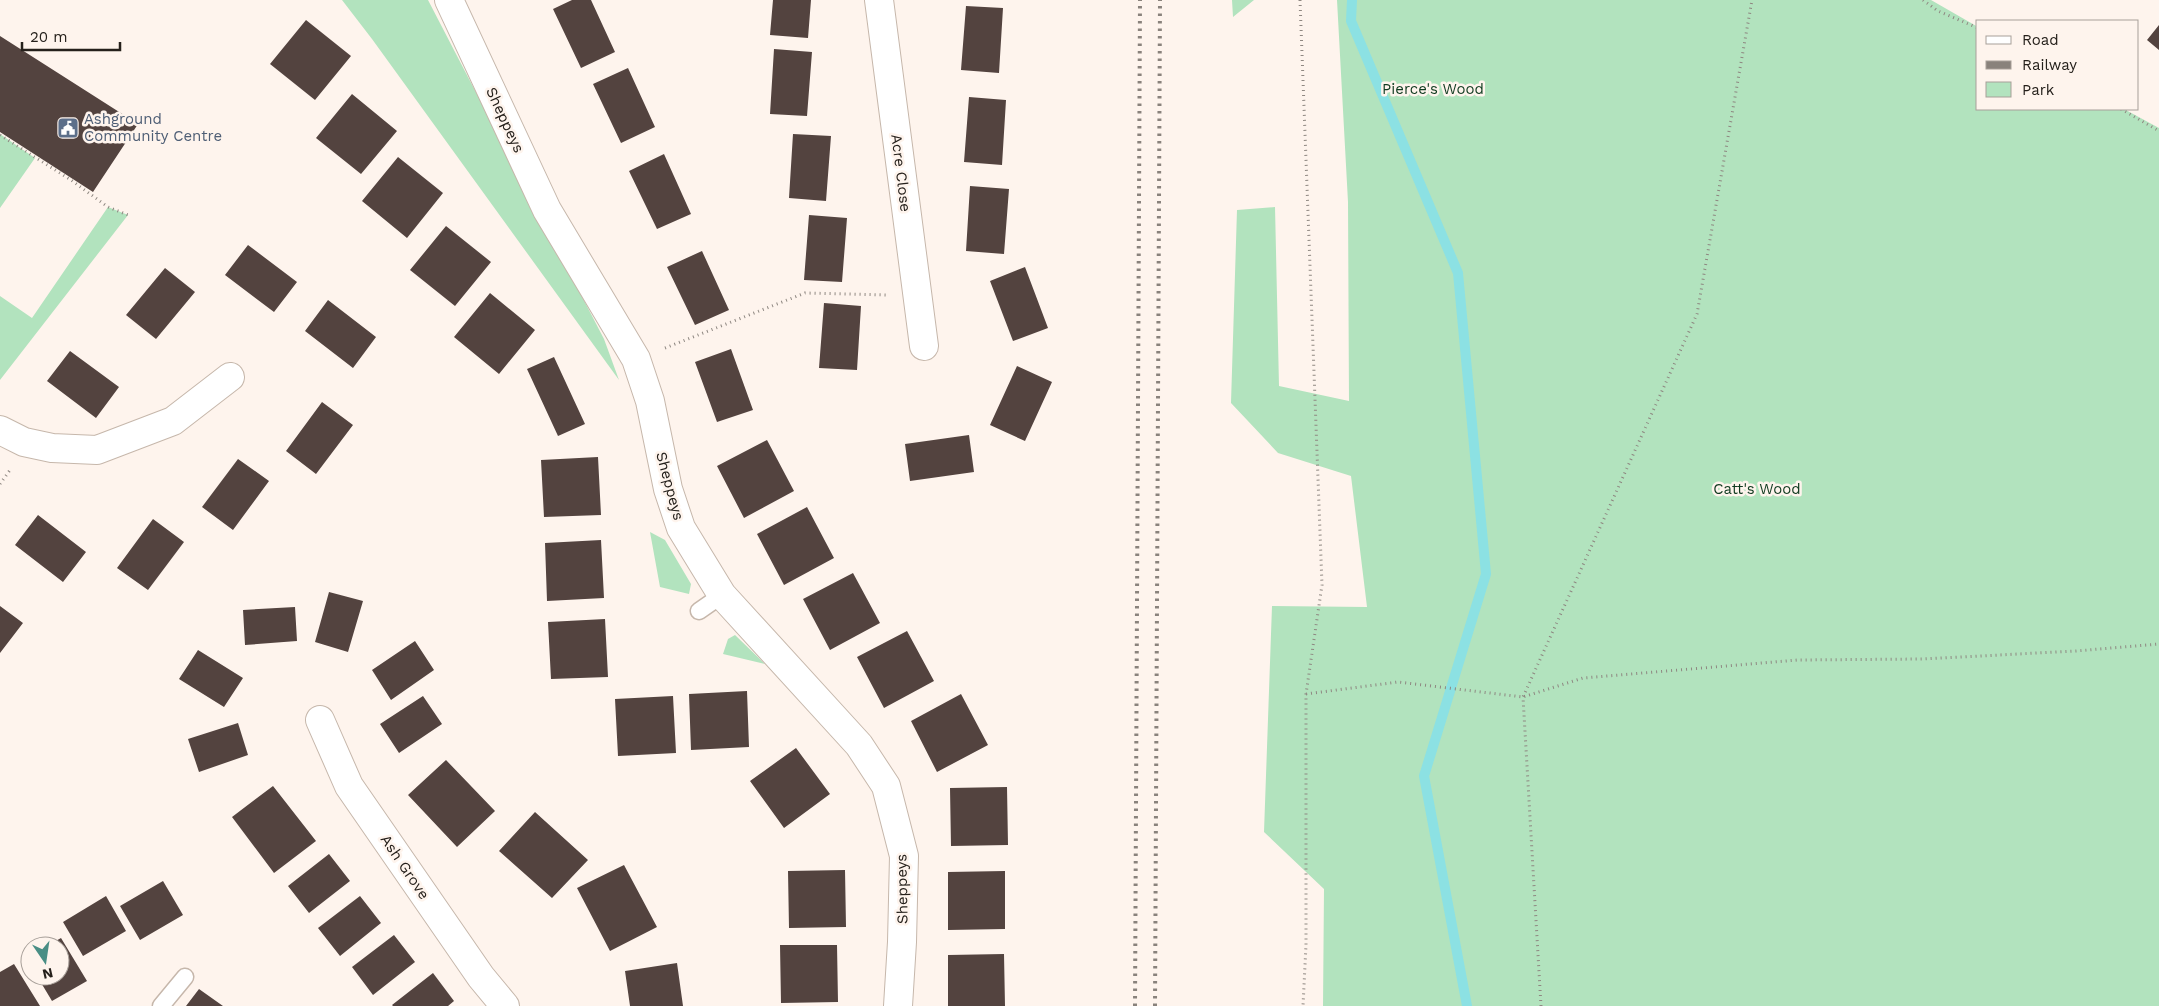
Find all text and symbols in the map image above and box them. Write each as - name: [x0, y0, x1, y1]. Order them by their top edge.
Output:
- scale bar: [22, 20, 120, 52]
- legend: [1976, 20, 2139, 110]
- text: 20 m: [30, 28, 68, 46]
- text: Road: [2022, 31, 2059, 49]
- text: Railway: [2022, 56, 2077, 74]
- park label: Pierce's Wood: [1382, 80, 1484, 98]
- text: Park: [2022, 81, 2055, 99]
- street label: Sheppeys: [482, 84, 528, 156]
- place label: Ashground Community Centre: [84, 110, 222, 145]
- public building icon: Ashground Community Centre: [56, 116, 80, 140]
- street label: Acre Close: [887, 133, 915, 213]
- street label: Sheppeys: [652, 450, 688, 522]
- park label: Catt's Wood: [1713, 480, 1801, 498]
- street label: Ash Grove: [377, 831, 433, 903]
- street label: Sheppeys: [892, 854, 912, 924]
- north arrow: [20, 936, 70, 986]
- text: N: [41, 965, 55, 983]

